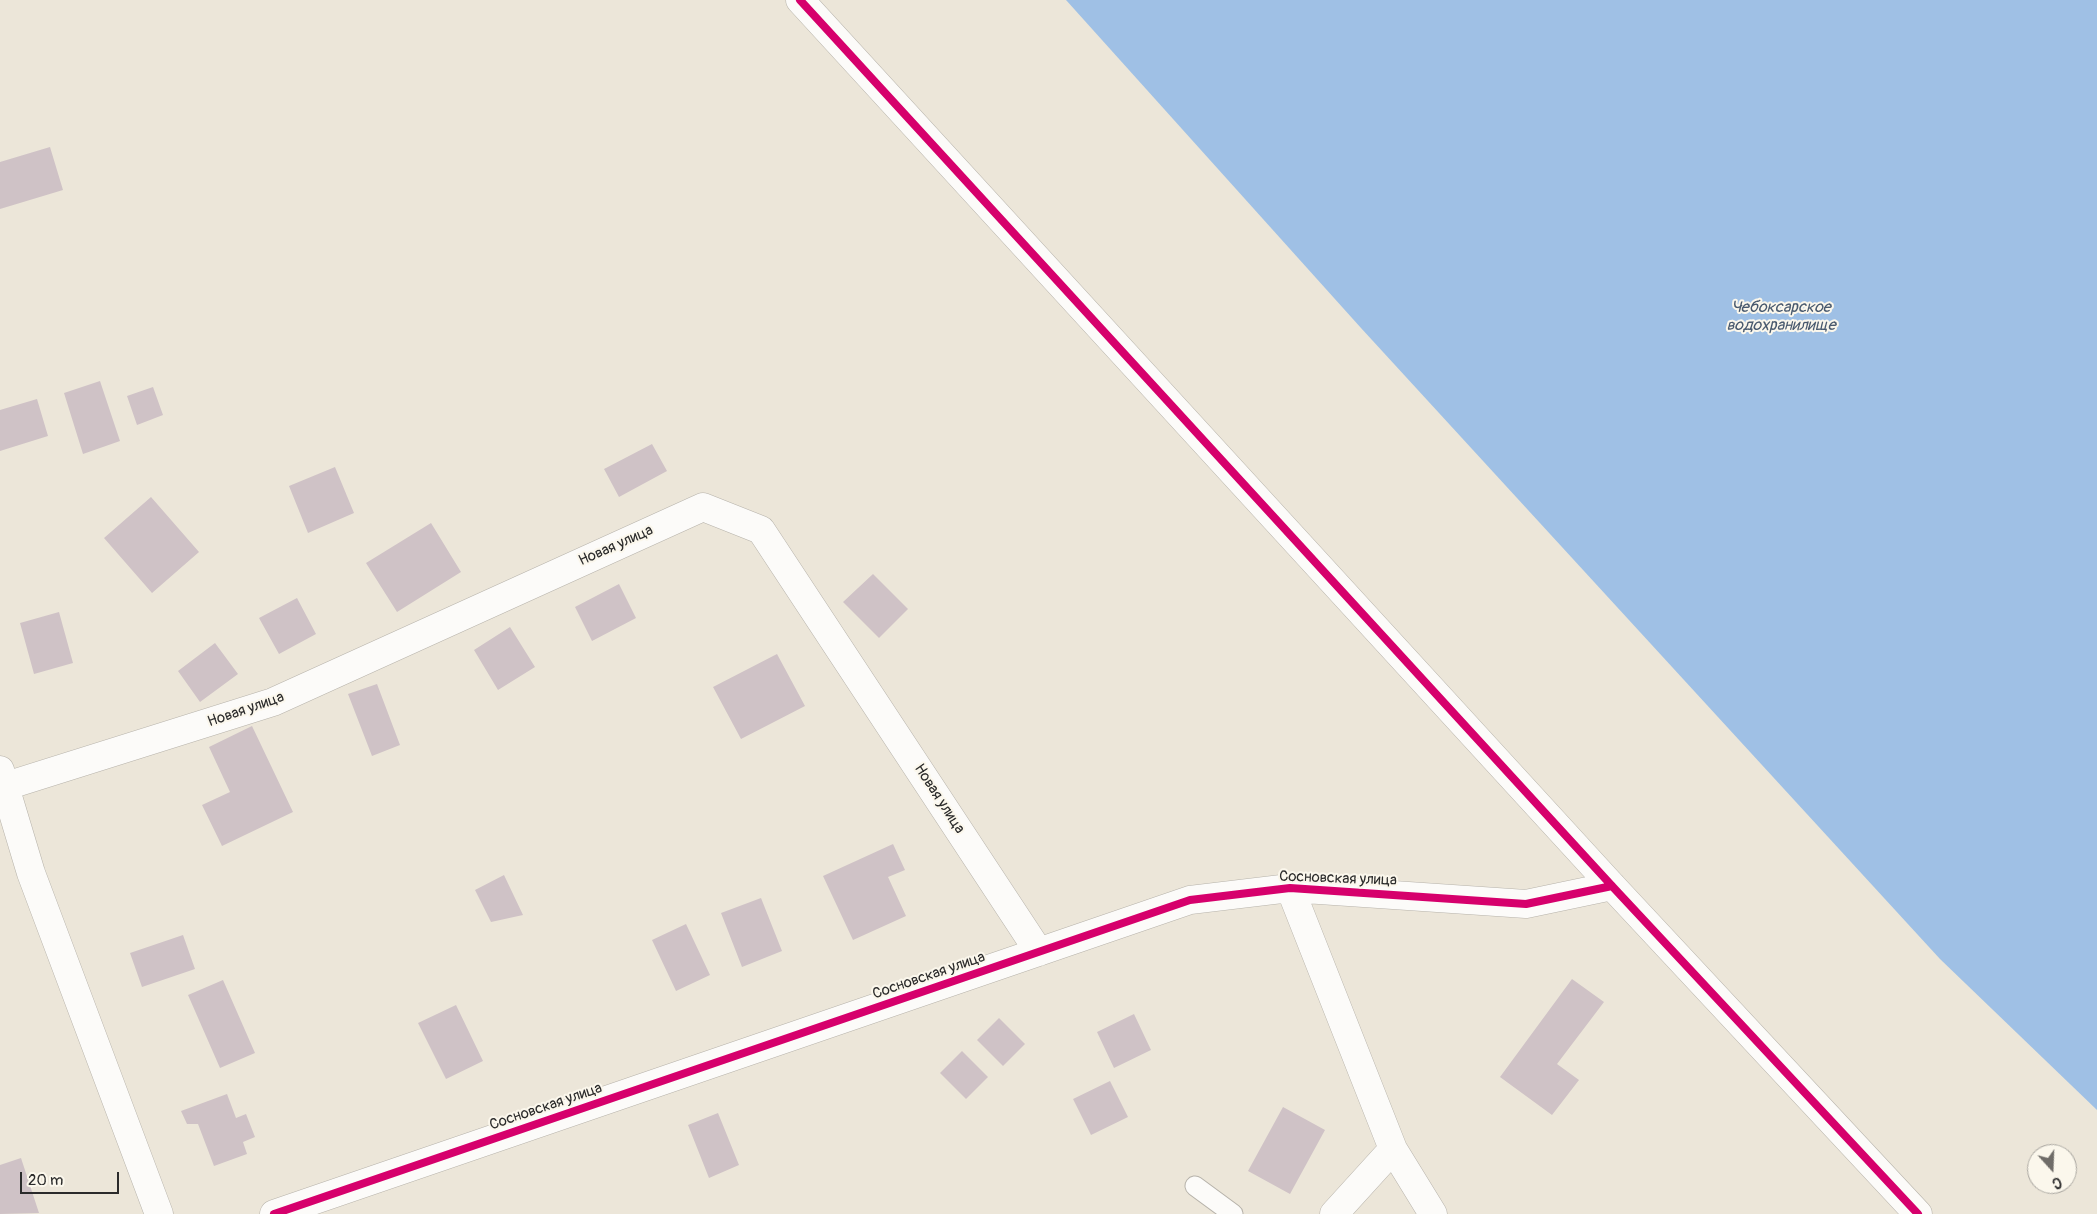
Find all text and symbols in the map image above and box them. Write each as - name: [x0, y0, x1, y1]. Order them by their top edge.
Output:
- water label: Чебоксарское водохранилище: [1726, 298, 1836, 336]
- street label: Новая улица: [576, 522, 656, 570]
- street label: Новая улица: [205, 689, 287, 731]
- street label: Новая улица: [910, 761, 968, 837]
- street label: Сосновская улица: [1279, 868, 1397, 890]
- street label: Сосновская улица: [870, 948, 988, 1004]
- street label: Сосновская улица: [487, 1079, 605, 1135]
- north arrow: [2027, 1144, 2077, 1194]
- scale bar: [22, 1162, 121, 1194]
- text: 20 m: [28, 1171, 63, 1190]
- text: С: [2050, 1173, 2064, 1192]

